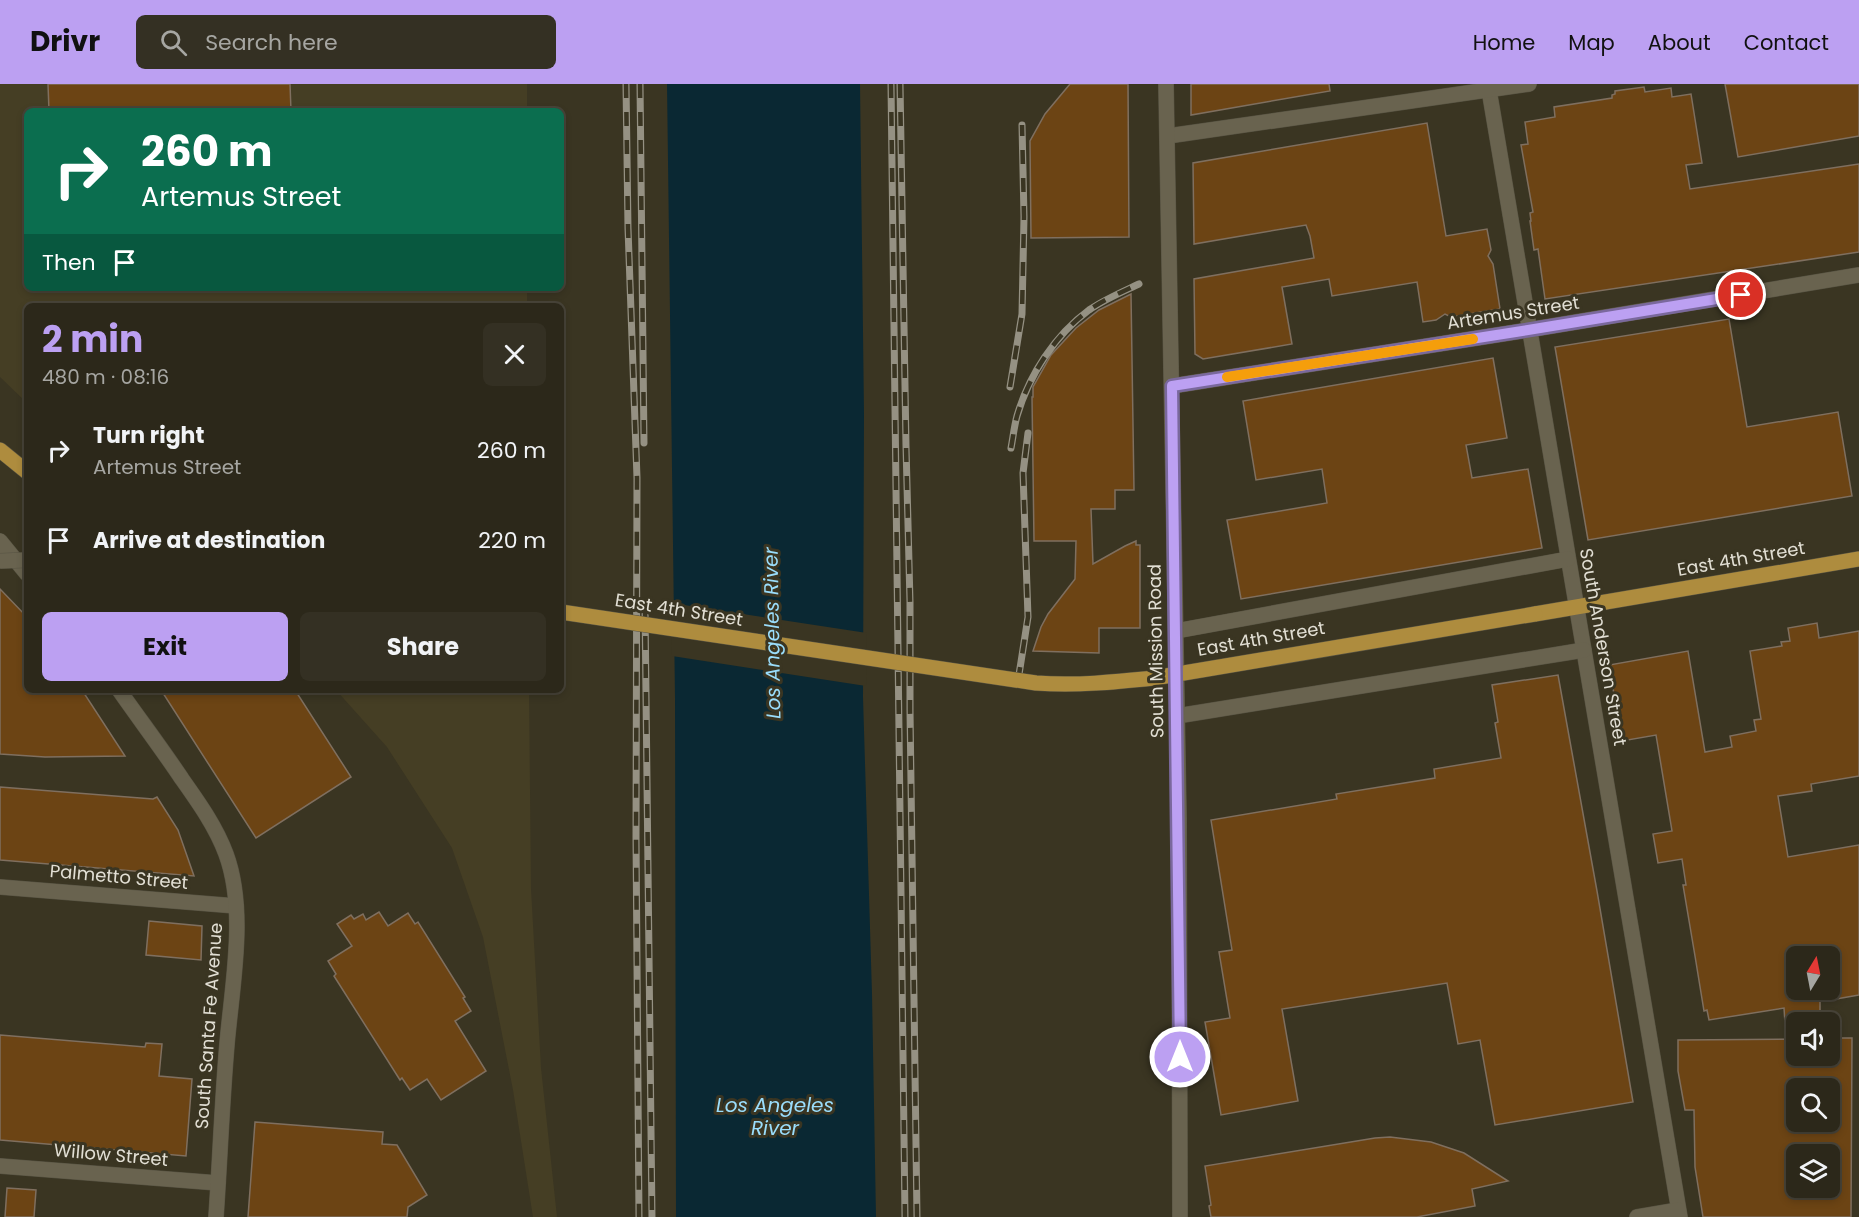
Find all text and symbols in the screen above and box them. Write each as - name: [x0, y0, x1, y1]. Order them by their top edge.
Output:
- search box: [136, 15, 556, 69]
- text: Drivr: [30, 22, 100, 61]
- icon: search: [157, 26, 190, 59]
- text: Search here: [205, 27, 338, 58]
- text: Home: [1473, 28, 1535, 57]
- text: Map: [1568, 28, 1615, 57]
- text: About: [1648, 28, 1711, 57]
- text: Contact: [1744, 28, 1829, 57]
- text: 260 m: [141, 122, 273, 181]
- icon: right: [42, 132, 120, 210]
- text: Artemus Street: [141, 178, 341, 215]
- icon: arrive: [108, 246, 141, 279]
- text: Then: [42, 247, 96, 278]
- pin: [1715, 269, 1766, 320]
- icon: arrive: [1724, 278, 1757, 311]
- street label: Artemus Street: [1445, 290, 1581, 335]
- text: 2 min: [42, 314, 143, 365]
- button: close: [483, 323, 546, 386]
- text: 480 m · 08:16: [42, 363, 169, 391]
- text: Turn right: [93, 420, 204, 451]
- icon: right: [42, 434, 75, 467]
- text: 260 m: [477, 435, 546, 466]
- text: Artemus Street: [93, 453, 241, 481]
- icon: arrive: [42, 524, 75, 557]
- text: Arrive at destination: [93, 525, 325, 556]
- text: 220 m: [478, 525, 546, 556]
- street label: East 4th Street: [1675, 535, 1807, 582]
- water label: Los Angeles River: [756, 546, 787, 719]
- street label: South Anderson Street: [1574, 546, 1633, 748]
- street label: South Mission Road: [1141, 564, 1170, 738]
- street label: East 4th Street: [613, 587, 745, 632]
- button: Exit: [42, 612, 288, 681]
- button: Share: [300, 612, 546, 681]
- street label: East 4th Street: [1195, 615, 1327, 662]
- street label: Palmetto Street: [49, 858, 189, 895]
- street label: South Santa Fe Avenue: [189, 922, 228, 1130]
- north arrow: [1786, 946, 1840, 1000]
- map controls: [1786, 946, 1840, 1198]
- button: sound: [1786, 1012, 1840, 1066]
- position arrow: [1148, 1025, 1212, 1089]
- button: search: [1786, 1078, 1840, 1132]
- water label: Los Angeles River: [716, 1091, 834, 1142]
- street label: Willow Street: [53, 1137, 169, 1172]
- button: layers: [1786, 1144, 1840, 1198]

